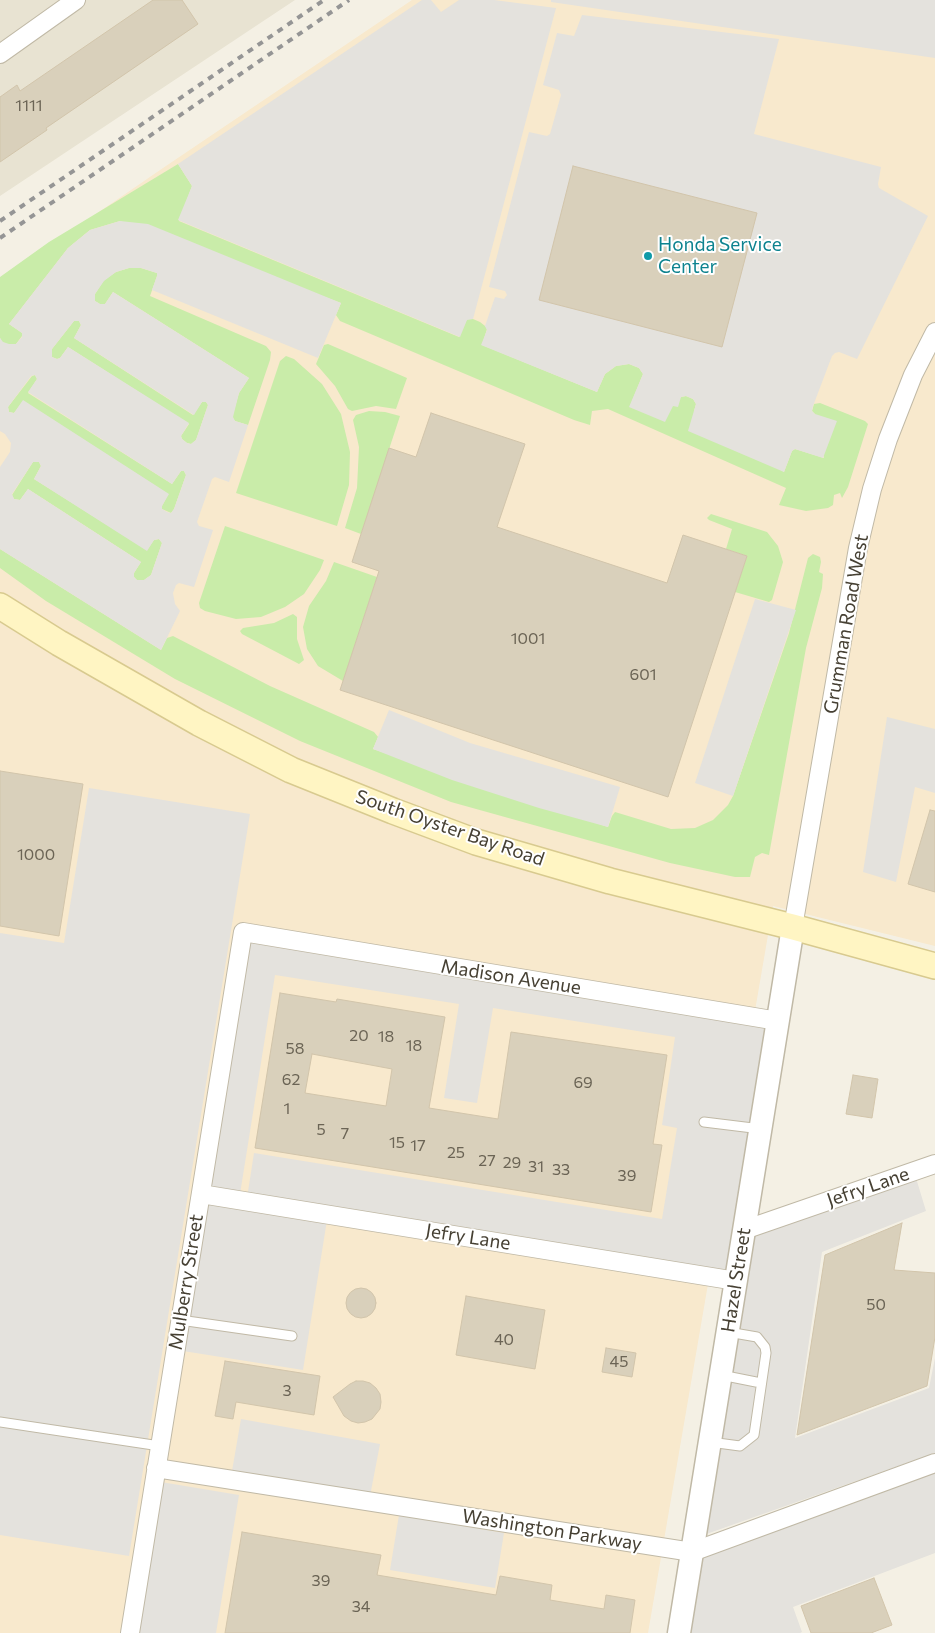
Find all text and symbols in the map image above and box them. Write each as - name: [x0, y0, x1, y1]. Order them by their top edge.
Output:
- house number: 1111: [15, 96, 43, 116]
- place label: Honda Service Center: [658, 234, 782, 278]
- marker: Honda Service Center: [642, 250, 654, 262]
- street label: Grumman Road West: [819, 532, 873, 716]
- house number: 1001: [511, 629, 545, 649]
- house number: 601: [630, 665, 656, 685]
- street label: South Oyster Bay Road: [353, 785, 547, 871]
- house number: 1000: [17, 845, 55, 865]
- street label: Madison Avenue: [439, 955, 583, 999]
- house number: 20: [349, 1026, 369, 1046]
- house number: 18: [378, 1027, 394, 1047]
- house number: 18: [406, 1036, 422, 1056]
- house number: 58: [286, 1039, 304, 1059]
- house number: 62: [282, 1070, 300, 1090]
- house number: 69: [573, 1073, 593, 1093]
- house number: 1: [284, 1099, 290, 1119]
- house number: 5: [316, 1120, 326, 1140]
- house number: 7: [341, 1124, 349, 1144]
- house number: 15: [389, 1133, 405, 1153]
- house number: 17: [410, 1136, 426, 1156]
- house number: 25: [447, 1143, 465, 1163]
- house number: 27: [478, 1151, 496, 1171]
- house number: 29: [503, 1153, 521, 1173]
- house number: 31: [528, 1157, 544, 1177]
- house number: 33: [552, 1160, 570, 1180]
- street label: Jefry Lane: [824, 1162, 912, 1212]
- house number: 39: [618, 1166, 636, 1186]
- street label: Mulberry Street: [164, 1212, 208, 1352]
- street label: Jefry Lane: [424, 1219, 512, 1255]
- street label: Hazel Street: [716, 1226, 756, 1334]
- house number: 50: [866, 1295, 886, 1315]
- house number: 40: [494, 1330, 514, 1350]
- house number: 45: [610, 1352, 628, 1372]
- house number: 3: [282, 1381, 292, 1401]
- street label: Washington Parkway: [460, 1505, 644, 1555]
- house number: 39: [312, 1571, 330, 1591]
- house number: 34: [352, 1597, 370, 1617]

